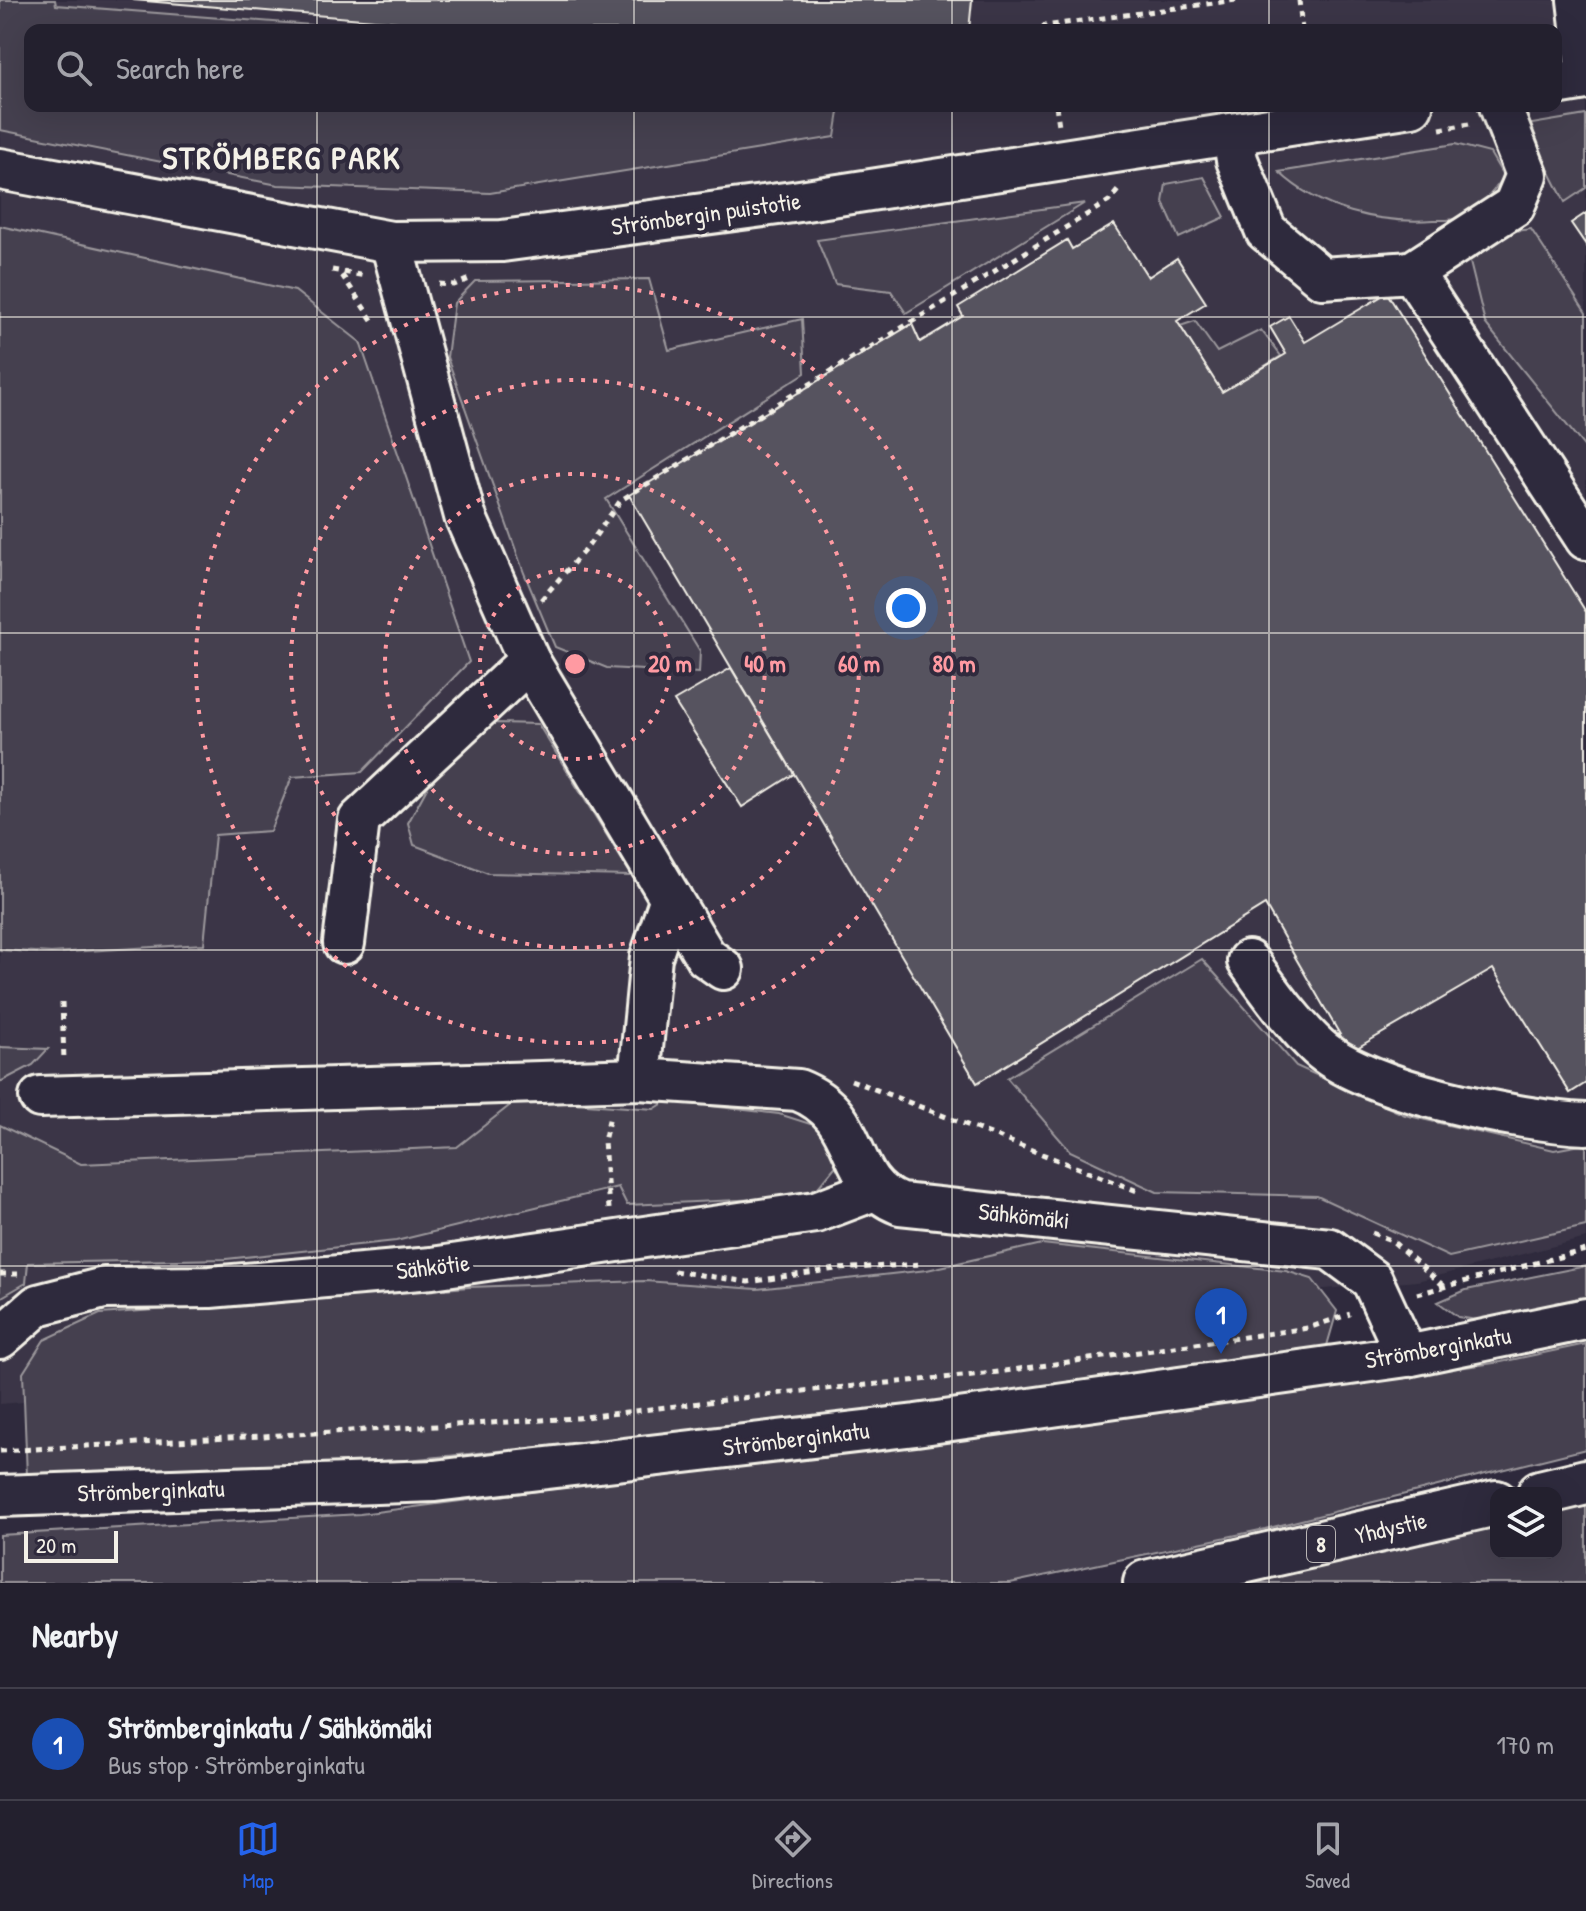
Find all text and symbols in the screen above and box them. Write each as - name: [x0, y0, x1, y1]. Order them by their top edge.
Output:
- search box: [24, 24, 1562, 112]
- icon: search: [52, 46, 96, 90]
- text: Search here: [116, 48, 244, 88]
- district label: STRÖMBERG PARK: [163, 136, 401, 179]
- street label: Strömbergin puistotie: [609, 184, 803, 242]
- your location: [886, 588, 926, 628]
- text: 20 m: [648, 647, 692, 679]
- text: 40 m: [744, 647, 786, 679]
- text: 60 m: [838, 647, 880, 679]
- text: 80 m: [933, 647, 975, 679]
- centre of rings: [561, 650, 589, 678]
- street label: Sähkömäki: [977, 1194, 1071, 1236]
- street label: Sähkötie: [395, 1246, 472, 1286]
- pin: 1: [1195, 1288, 1247, 1354]
- street label: Strömberginkatu: [1363, 1318, 1514, 1376]
- street label: Strömberginkatu: [721, 1413, 871, 1463]
- street label: Strömberginkatu: [77, 1471, 226, 1509]
- map controls: [1490, 1487, 1562, 1559]
- button: layers: [1490, 1487, 1562, 1559]
- street label: Yhdystie: [1352, 1503, 1430, 1551]
- road number: 8: [1307, 1526, 1335, 1562]
- scale bar: [24, 1527, 118, 1563]
- text: 20 m: [36, 1530, 76, 1560]
- text: Nearby: [32, 1612, 118, 1658]
- text: Strömberginkatu / Sähkömäki: [108, 1707, 433, 1747]
- text: 1: [53, 1727, 63, 1762]
- text: 170 m: [1496, 1727, 1554, 1762]
- text: Bus stop · Strömberginkatu: [108, 1747, 365, 1782]
- tab: Map: [236, 1817, 280, 1895]
- tab: Directions: [752, 1817, 833, 1895]
- tab: Saved: [1305, 1817, 1350, 1895]

